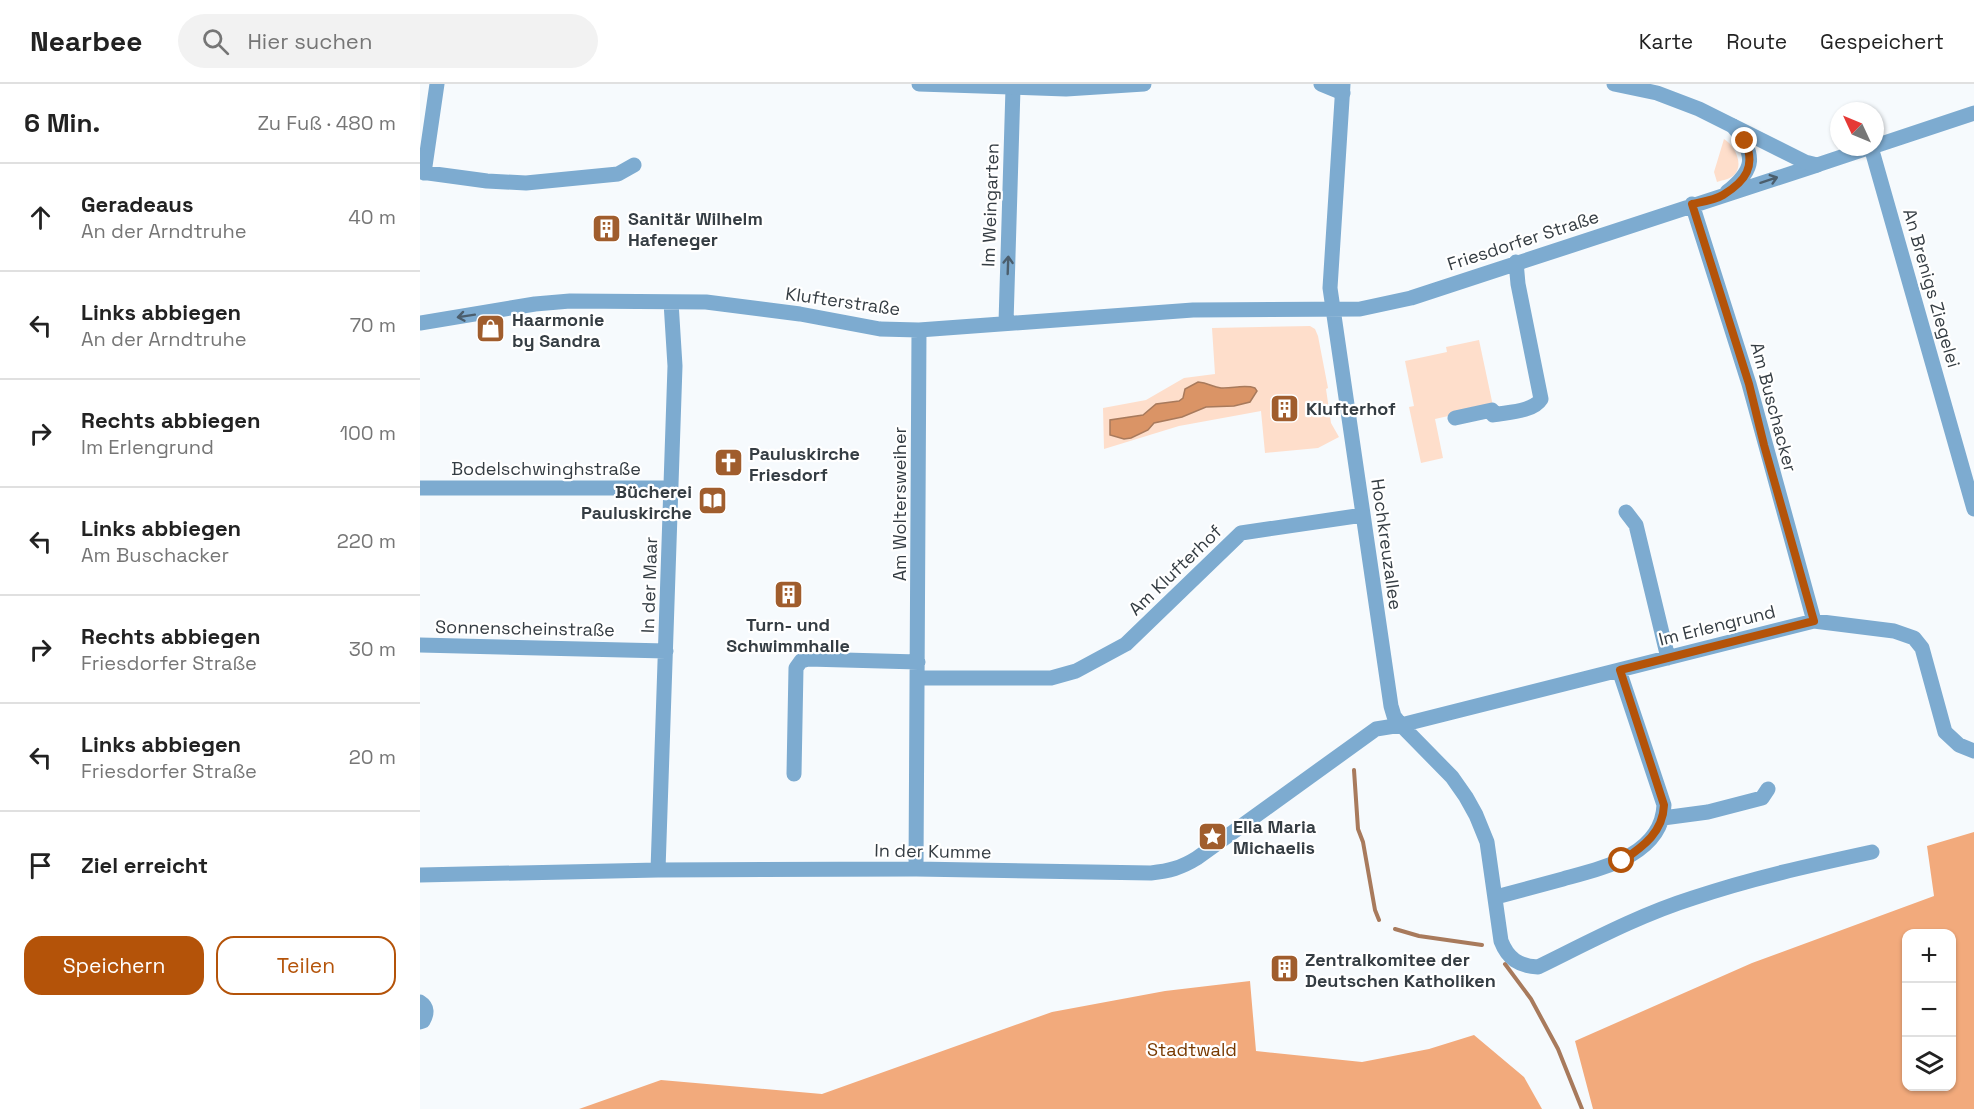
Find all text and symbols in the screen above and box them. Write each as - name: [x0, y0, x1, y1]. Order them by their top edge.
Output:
- search box: [178, 14, 598, 68]
- text: Nearbee: [30, 23, 142, 59]
- icon: search: [199, 25, 232, 58]
- text: Hier suchen: [247, 27, 372, 55]
- text: Karte: [1639, 28, 1693, 55]
- text: Route: [1726, 28, 1787, 55]
- text: Gespeichert: [1820, 28, 1944, 55]
- north arrow: [1830, 102, 1884, 156]
- text: 6 Min.: [24, 106, 100, 140]
- text: Zu Fuß · 480 m: [257, 110, 396, 136]
- route end: [1731, 127, 1757, 153]
- street label: Im Weingarten: [976, 142, 1004, 268]
- one-way arrow: [1759, 174, 1778, 185]
- text: Geradeaus: [81, 190, 193, 218]
- icon: ahead: [24, 201, 57, 234]
- text: 40 m: [348, 204, 396, 230]
- street label: Friesdorfer Straße: [1444, 205, 1602, 275]
- street label: An Brenigs Ziegelei: [1898, 206, 1966, 370]
- place label: Sanitär Wilhelm Hafeneger: [628, 207, 763, 251]
- building icon: Sanitär Wilhelm Hafeneger: [591, 212, 623, 244]
- text: An der Arndtruhe: [81, 218, 247, 244]
- one-way arrow: [1002, 255, 1014, 275]
- street label: Klufterstraße: [784, 282, 902, 320]
- text: Links abbiegen: [81, 298, 241, 326]
- place label: Haarmonie by Sandra: [512, 308, 604, 352]
- icon: left: [24, 309, 57, 342]
- one-way arrow: [457, 311, 477, 322]
- text: 70 m: [350, 312, 396, 338]
- shop icon: Haarmonie by Sandra: [475, 313, 507, 345]
- text: An der Arndtruhe: [81, 326, 247, 352]
- street label: Am Buschacker: [1746, 340, 1802, 474]
- building icon: Klufterhof: [1269, 392, 1301, 424]
- place label: Klufterhof: [1306, 397, 1396, 420]
- text: Rechts abbiegen: [81, 406, 261, 434]
- icon: right: [24, 417, 57, 450]
- text: 100 m: [340, 420, 396, 446]
- street label: Am Woltersweiher: [888, 426, 911, 581]
- text: Im Erlengrund: [81, 434, 214, 460]
- place label: Pauluskirche Friesdorf: [749, 442, 860, 486]
- church icon: Pauluskirche Friesdorf: [712, 447, 744, 479]
- street label: Bodelschwinghstraße: [451, 457, 641, 480]
- street label: Hochkreuzallee: [1366, 477, 1408, 611]
- place label: Bücherei Pauluskirche: [581, 480, 692, 524]
- library icon: Bücherei Pauluskirche: [697, 485, 729, 517]
- text: Links abbiegen: [81, 514, 241, 542]
- street label: Am Klufterhof: [1124, 520, 1226, 620]
- icon: left: [24, 525, 57, 558]
- text: 220 m: [337, 528, 396, 554]
- street label: In der Maar: [636, 536, 662, 634]
- text: Am Buschacker: [81, 542, 229, 568]
- building icon: Turn- und Schwimmhalle: [772, 579, 804, 611]
- street label: Im Erlengrund: [1656, 599, 1778, 651]
- place label: Turn- und Schwimmhalle: [726, 613, 850, 657]
- street label: Sonnenscheinstraße: [435, 615, 615, 641]
- text: Rechts abbiegen: [81, 622, 261, 650]
- icon: right: [24, 633, 57, 666]
- text: 30 m: [349, 636, 396, 662]
- text: Friesdorfer Straße: [81, 650, 257, 676]
- text: Links abbiegen: [81, 730, 241, 758]
- icon: left: [24, 741, 57, 774]
- text: 20 m: [349, 744, 396, 770]
- text: Friesdorfer Straße: [81, 758, 257, 784]
- place label: Ella Maria Michaelis: [1233, 815, 1317, 859]
- place icon: Ella Maria Michaelis: [1196, 820, 1228, 852]
- street label: In der Kumme: [874, 838, 992, 864]
- route start: [1608, 847, 1634, 873]
- icon: arrive: [24, 849, 57, 882]
- text: Ziel erreicht: [81, 851, 208, 879]
- map controls: [1902, 929, 1956, 1091]
- button: +: [1902, 929, 1956, 983]
- button: Speichern: [24, 936, 204, 995]
- button: Teilen: [216, 936, 396, 995]
- place label: Zentralkomitee der Deutschen Katholiken: [1305, 948, 1496, 992]
- building icon: Zentralkomitee der Deutschen Katholiken: [1268, 953, 1300, 985]
- button: −: [1902, 983, 1956, 1037]
- button: layers: [1902, 1037, 1956, 1091]
- park label: Stadtwald: [1147, 1038, 1237, 1061]

